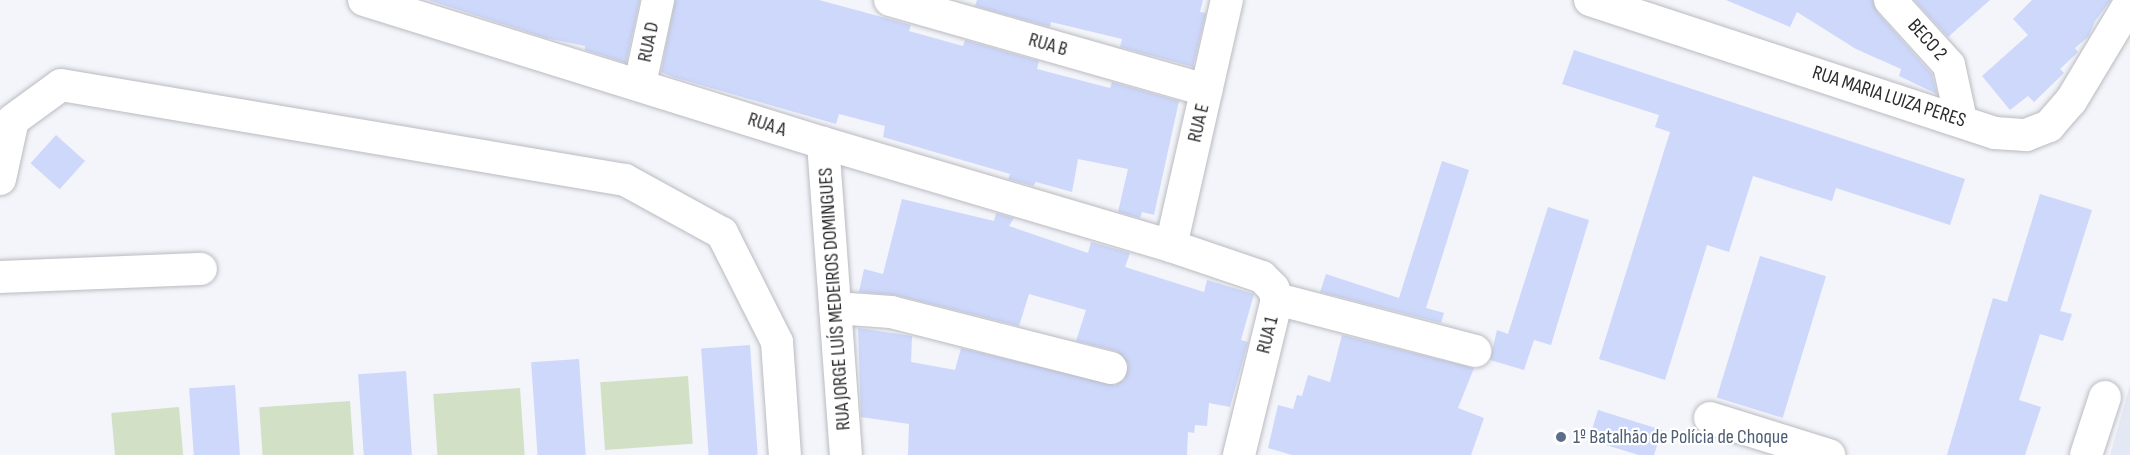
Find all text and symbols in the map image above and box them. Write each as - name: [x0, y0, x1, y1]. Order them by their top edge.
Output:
- street label: BECO 2: [1902, 14, 1952, 66]
- street label: RUA D: [633, 20, 665, 64]
- street label: RUA B: [1026, 28, 1070, 62]
- street label: RUA MARIA LUIZA PERES: [1809, 61, 1969, 133]
- street label: RUA E: [1183, 101, 1215, 145]
- street label: RUA A: [745, 108, 789, 142]
- street label: RUA JORGE LUÍS MEDEIROS DOMINGUES: [814, 167, 856, 431]
- street label: RUA 1: [1252, 314, 1284, 356]
- place label: 1º Batalhão de Polícia de Choque: [1573, 425, 1788, 449]
- marker: 1º Batalhão de Polícia de Choque: [1554, 430, 1568, 444]

